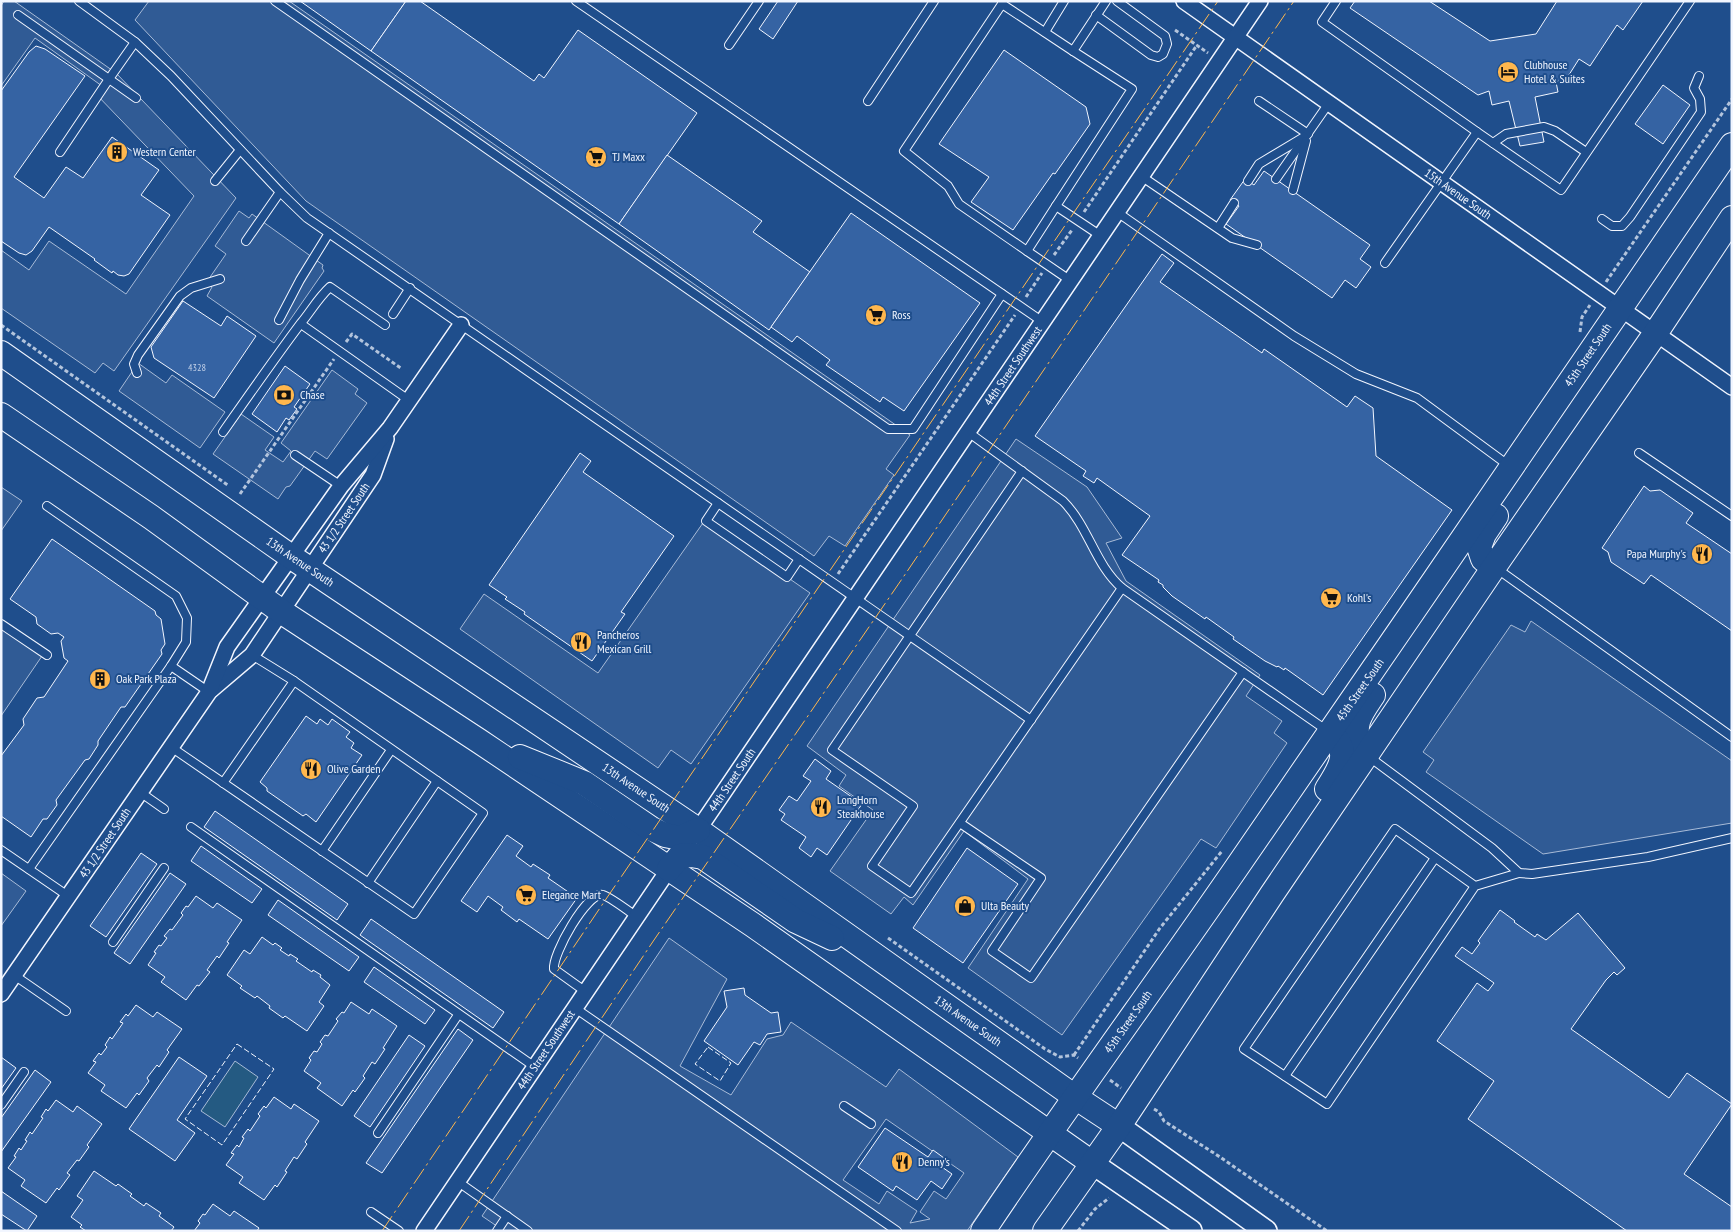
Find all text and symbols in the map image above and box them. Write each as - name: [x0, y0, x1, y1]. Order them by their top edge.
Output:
- place label: Clubhouse Hotel & Suites: [1524, 57, 1585, 86]
- hotel icon: Clubhouse Hotel & Suites: [1496, 60, 1520, 84]
- building icon: Western Center: [105, 140, 129, 164]
- place label: Western Center: [133, 144, 196, 159]
- supermarket icon: TJ Maxx: [584, 145, 608, 169]
- place label: TJ Maxx: [612, 149, 645, 164]
- street label: 15th Avenue South: [1422, 165, 1495, 222]
- supermarket icon: Ross: [864, 303, 888, 327]
- place label: Ross: [892, 307, 911, 322]
- street label: 45th Street South: [1561, 320, 1614, 389]
- street label: 44th Street Southwest: [980, 323, 1045, 408]
- house number: 4328: [188, 361, 206, 374]
- bank icon: Chase: [272, 383, 296, 407]
- place label: Chase: [300, 387, 325, 402]
- street label: 43 1/2 Street South: [315, 480, 373, 556]
- street label: 13th Avenue South: [264, 533, 337, 590]
- restaurant icon: Papa Murphy's: [1690, 542, 1714, 566]
- place label: Papa Murphy's: [1627, 546, 1686, 561]
- supermarket icon: Kohl's: [1319, 586, 1343, 610]
- place label: Kohl's: [1347, 590, 1371, 605]
- place label: Pancheros Mexican Grill: [597, 627, 651, 656]
- restaurant icon: Pancheros Mexican Grill: [569, 630, 593, 654]
- street label: 45th Street South: [1332, 655, 1387, 724]
- building icon: Oak Park Plaza: [88, 667, 112, 691]
- place label: Oak Park Plaza: [116, 671, 177, 686]
- street label: 44th Street South: [705, 745, 758, 814]
- restaurant icon: Olive Garden: [299, 757, 323, 781]
- street label: 13th Avenue South: [600, 759, 673, 816]
- place label: Olive Garden: [327, 761, 381, 776]
- place label: LongHorn Steakhouse: [837, 792, 884, 821]
- restaurant icon: LongHorn Steakhouse: [809, 795, 833, 819]
- street label: 43 1/2 Street South: [76, 805, 134, 881]
- supermarket icon: Elegance Mart: [514, 883, 538, 907]
- place label: Elegance Mart: [542, 887, 602, 902]
- shop icon: Ulta Beauty: [953, 894, 977, 918]
- place label: Ulta Beauty: [981, 898, 1030, 913]
- street label: 45th Street South: [1100, 987, 1155, 1056]
- street label: 13th Avenue South: [932, 992, 1005, 1049]
- street label: 44th Street Southwest: [513, 1007, 578, 1092]
- restaurant icon: Denny's: [890, 1150, 914, 1174]
- place label: Denny's: [918, 1154, 950, 1169]

